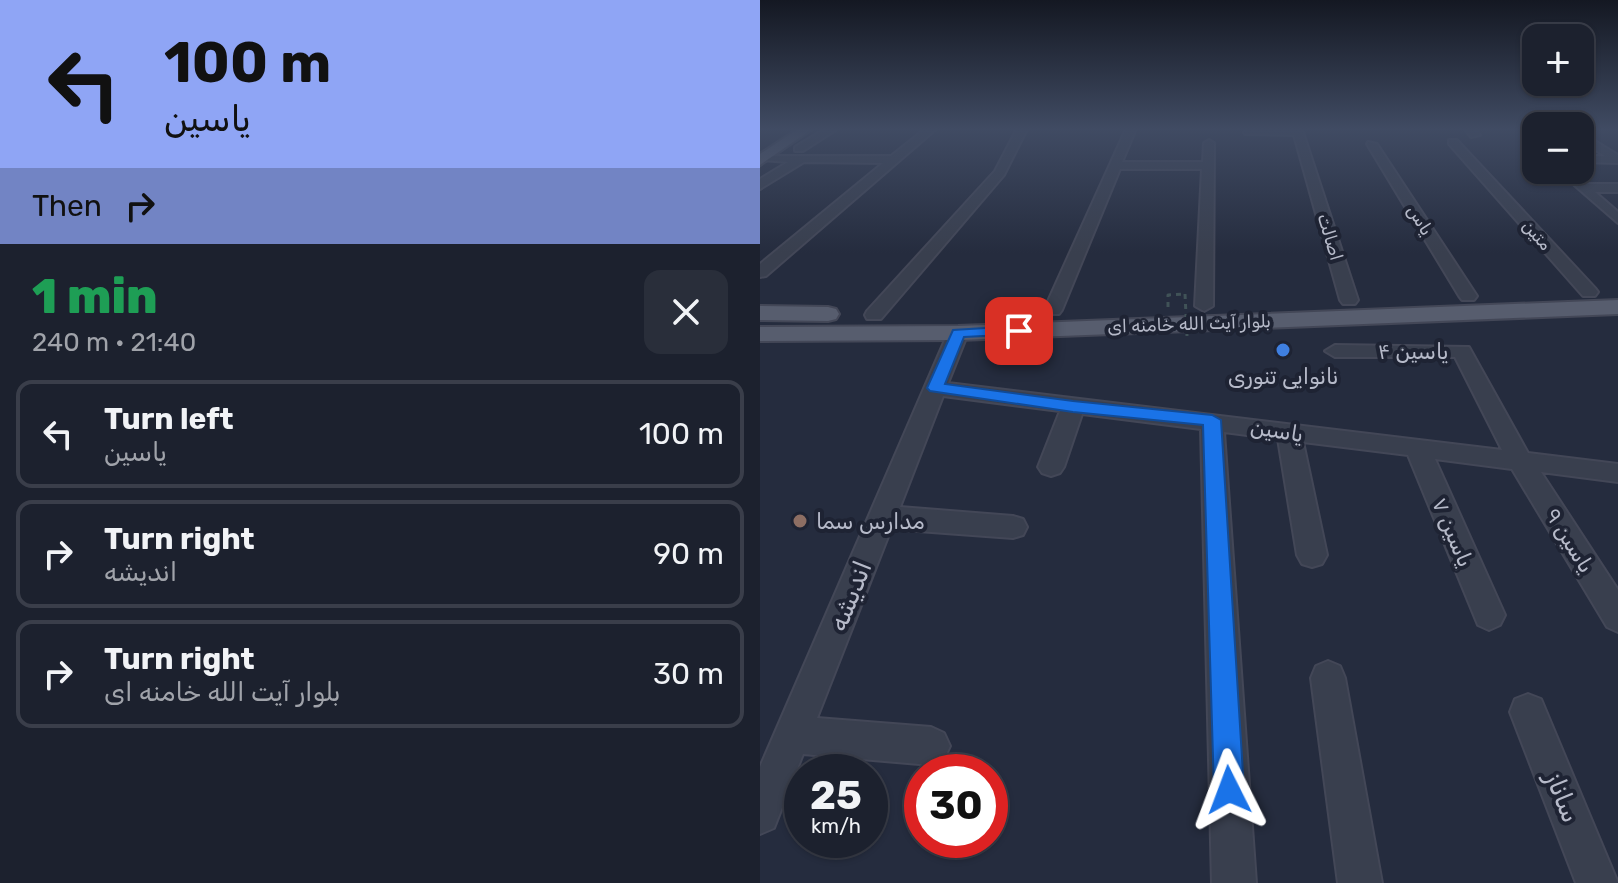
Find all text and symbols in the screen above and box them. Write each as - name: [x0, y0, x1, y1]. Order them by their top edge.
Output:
- map controls: [1522, 24, 1594, 184]
- button: +: [1522, 24, 1594, 96]
- text: 100 m: [164, 30, 331, 96]
- icon: left: [32, 32, 136, 136]
- text: یاسین: [164, 97, 251, 140]
- button: −: [1522, 112, 1594, 184]
- icon: right: [118, 184, 162, 228]
- text: Then: [32, 188, 102, 224]
- street label: یاس: [1402, 201, 1438, 240]
- street label: اصالت: [1312, 211, 1348, 263]
- street label: متین: [1517, 215, 1557, 255]
- text: 1 min: [32, 268, 158, 325]
- button: close: [644, 270, 728, 354]
- pin: [985, 297, 1053, 365]
- icon: arrive: [997, 309, 1041, 353]
- street label: بلوار آیت الله خامنه ای: [1107, 310, 1271, 338]
- text: 240 m · 21:40: [32, 327, 196, 358]
- street label: یاسین ۴: [1378, 338, 1449, 365]
- marker: نانوایی تنوری: [1274, 341, 1292, 359]
- place label: نانوایی تنوری: [1228, 363, 1338, 390]
- text: Turn left: [104, 401, 234, 437]
- icon: left: [36, 412, 80, 456]
- street label: یاسین: [1249, 413, 1305, 448]
- text: 100 m: [639, 416, 724, 452]
- text: یاسین: [104, 437, 167, 468]
- street label: یاسین ۷: [1426, 494, 1479, 571]
- street label: یاسین ۹: [1539, 503, 1600, 578]
- place label: مدارس سما: [816, 508, 925, 535]
- marker: مدارس سما: [791, 512, 809, 530]
- text: Turn right: [104, 521, 255, 557]
- icon: right: [36, 532, 80, 576]
- text: 90 m: [653, 536, 724, 572]
- street label: اندیشه: [822, 556, 879, 636]
- text: اندیشه: [104, 557, 177, 588]
- text: Turn right: [104, 641, 255, 677]
- icon: right: [36, 652, 80, 696]
- text: 30 m: [653, 656, 724, 692]
- text: بلوار آیت الله خامنه ای: [104, 677, 341, 708]
- position arrow: [1187, 748, 1271, 832]
- speed limit sign: 30: [904, 754, 1008, 858]
- street label: ساناز: [1538, 765, 1587, 827]
- text: 25: [810, 772, 862, 819]
- text: km/h: [811, 814, 861, 838]

